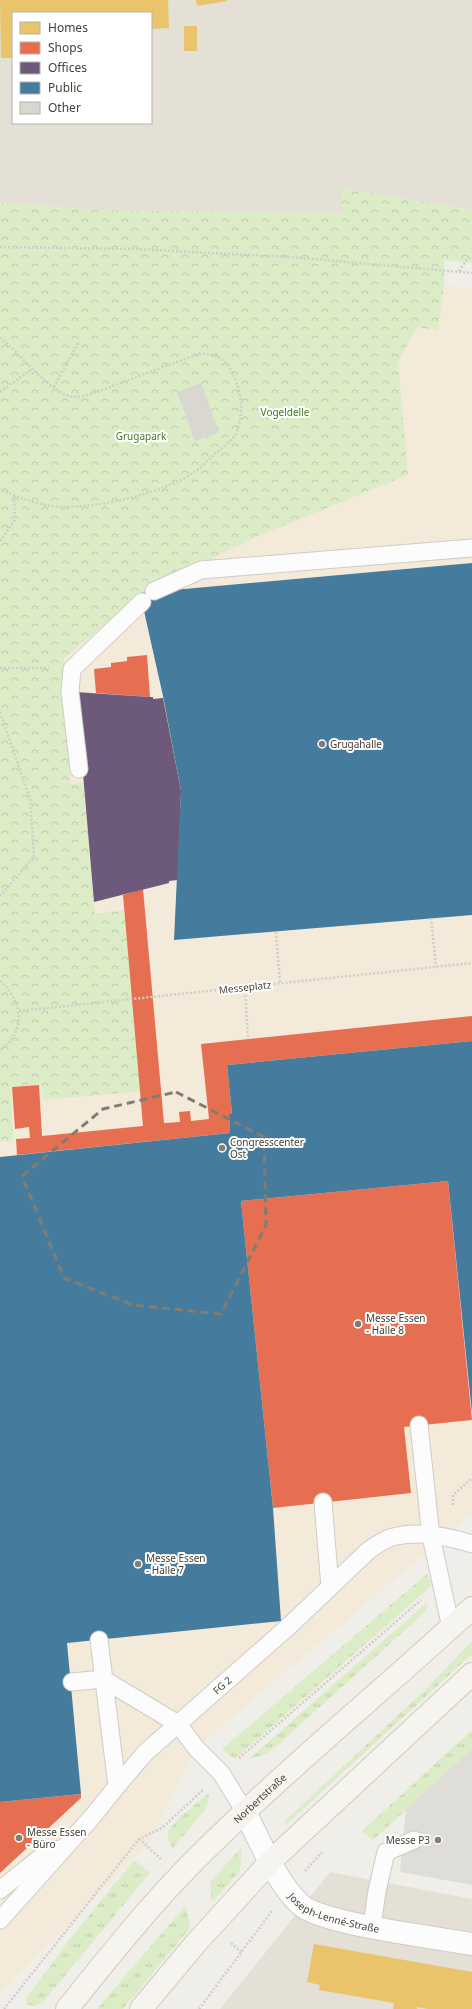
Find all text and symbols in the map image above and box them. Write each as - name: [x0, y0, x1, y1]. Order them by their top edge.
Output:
- legend: [12, 12, 152, 124]
- text: Homes: [48, 19, 88, 36]
- text: Shops: [48, 39, 83, 56]
- text: Offices: [48, 59, 87, 76]
- text: Public: [48, 79, 82, 96]
- text: Other: [48, 99, 81, 116]
- park label: Vogeldelle: [261, 405, 310, 419]
- park label: Grugapark: [116, 429, 167, 443]
- place label: Grugahalle: [330, 737, 382, 751]
- marker: Grugahalle: [317, 739, 327, 749]
- street label: Messeplatz: [218, 977, 272, 997]
- place label: Congresscenter Ost: [230, 1135, 304, 1161]
- marker: Congresscenter Ost: [217, 1143, 227, 1153]
- place label: Messe Essen - Halle 8: [366, 1311, 426, 1337]
- marker: Messe Essen - Halle 8: [353, 1319, 363, 1329]
- place label: Messe Essen - Halle 7: [146, 1551, 206, 1577]
- marker: Messe Essen - Halle 7: [133, 1559, 143, 1569]
- street label: FG 2: [210, 1673, 235, 1697]
- street label: Norbertstraße: [230, 1770, 289, 1826]
- place label: Messe Essen - Büro: [27, 1825, 87, 1851]
- marker: Messe Essen - Büro: [14, 1833, 24, 1843]
- place label: Messe P3: [386, 1833, 430, 1847]
- marker: Messe P3: [433, 1835, 443, 1845]
- street label: Joseph-Lenné-Straße: [285, 1889, 381, 1936]

